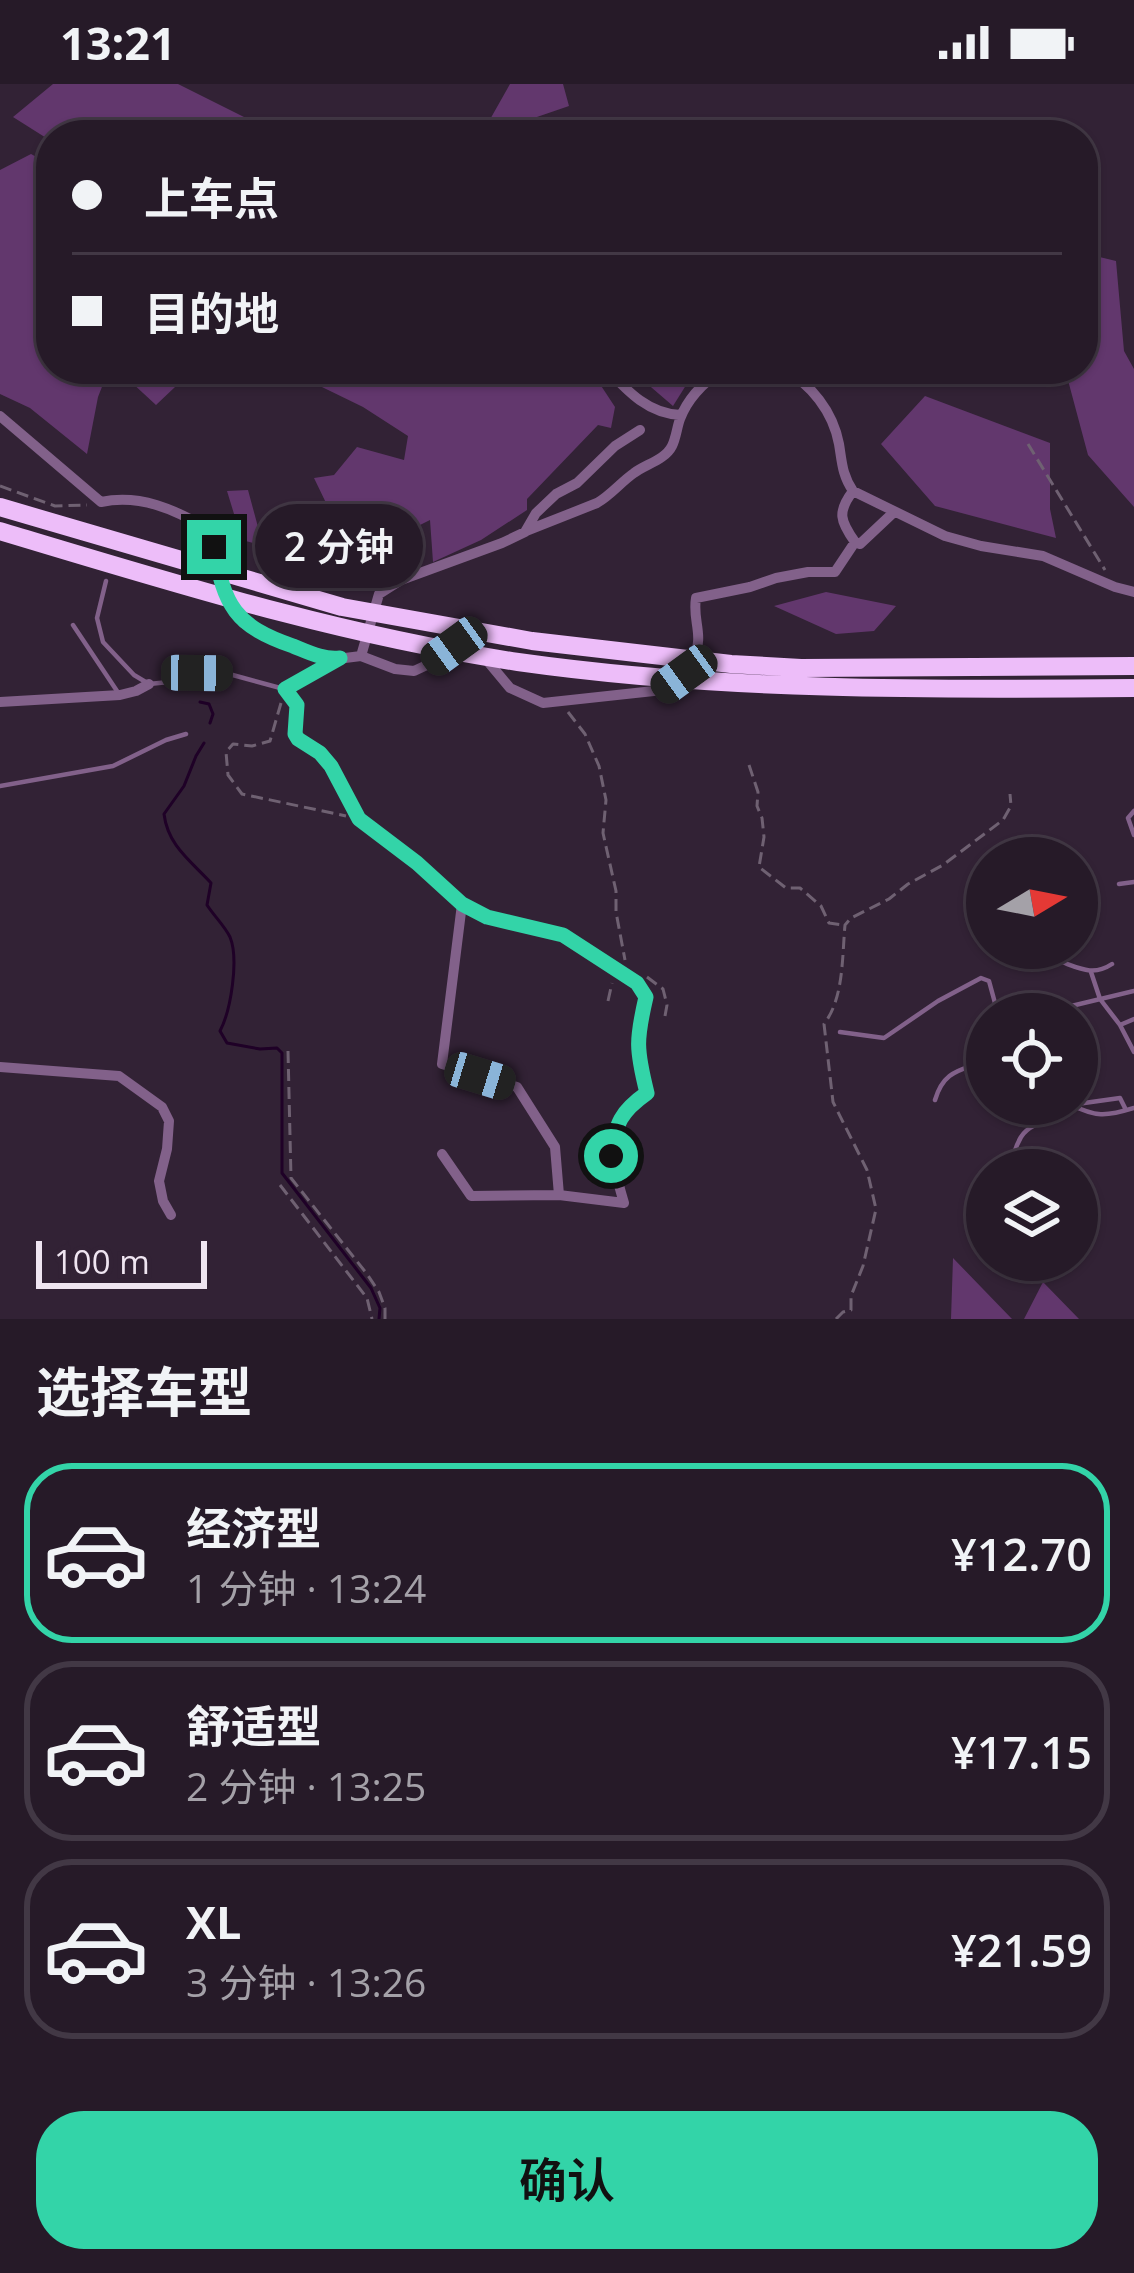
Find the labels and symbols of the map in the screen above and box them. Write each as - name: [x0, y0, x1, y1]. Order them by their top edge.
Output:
- callout: 2 分钟: [256, 505, 424, 589]
- route end: [187, 520, 241, 574]
- car: [414, 610, 494, 682]
- car: [644, 638, 724, 710]
- car: [161, 654, 233, 692]
- north arrow: [966, 837, 1098, 969]
- car: [440, 1048, 520, 1104]
- route start: [584, 1129, 638, 1183]
- scale bar: [36, 1235, 207, 1288]

